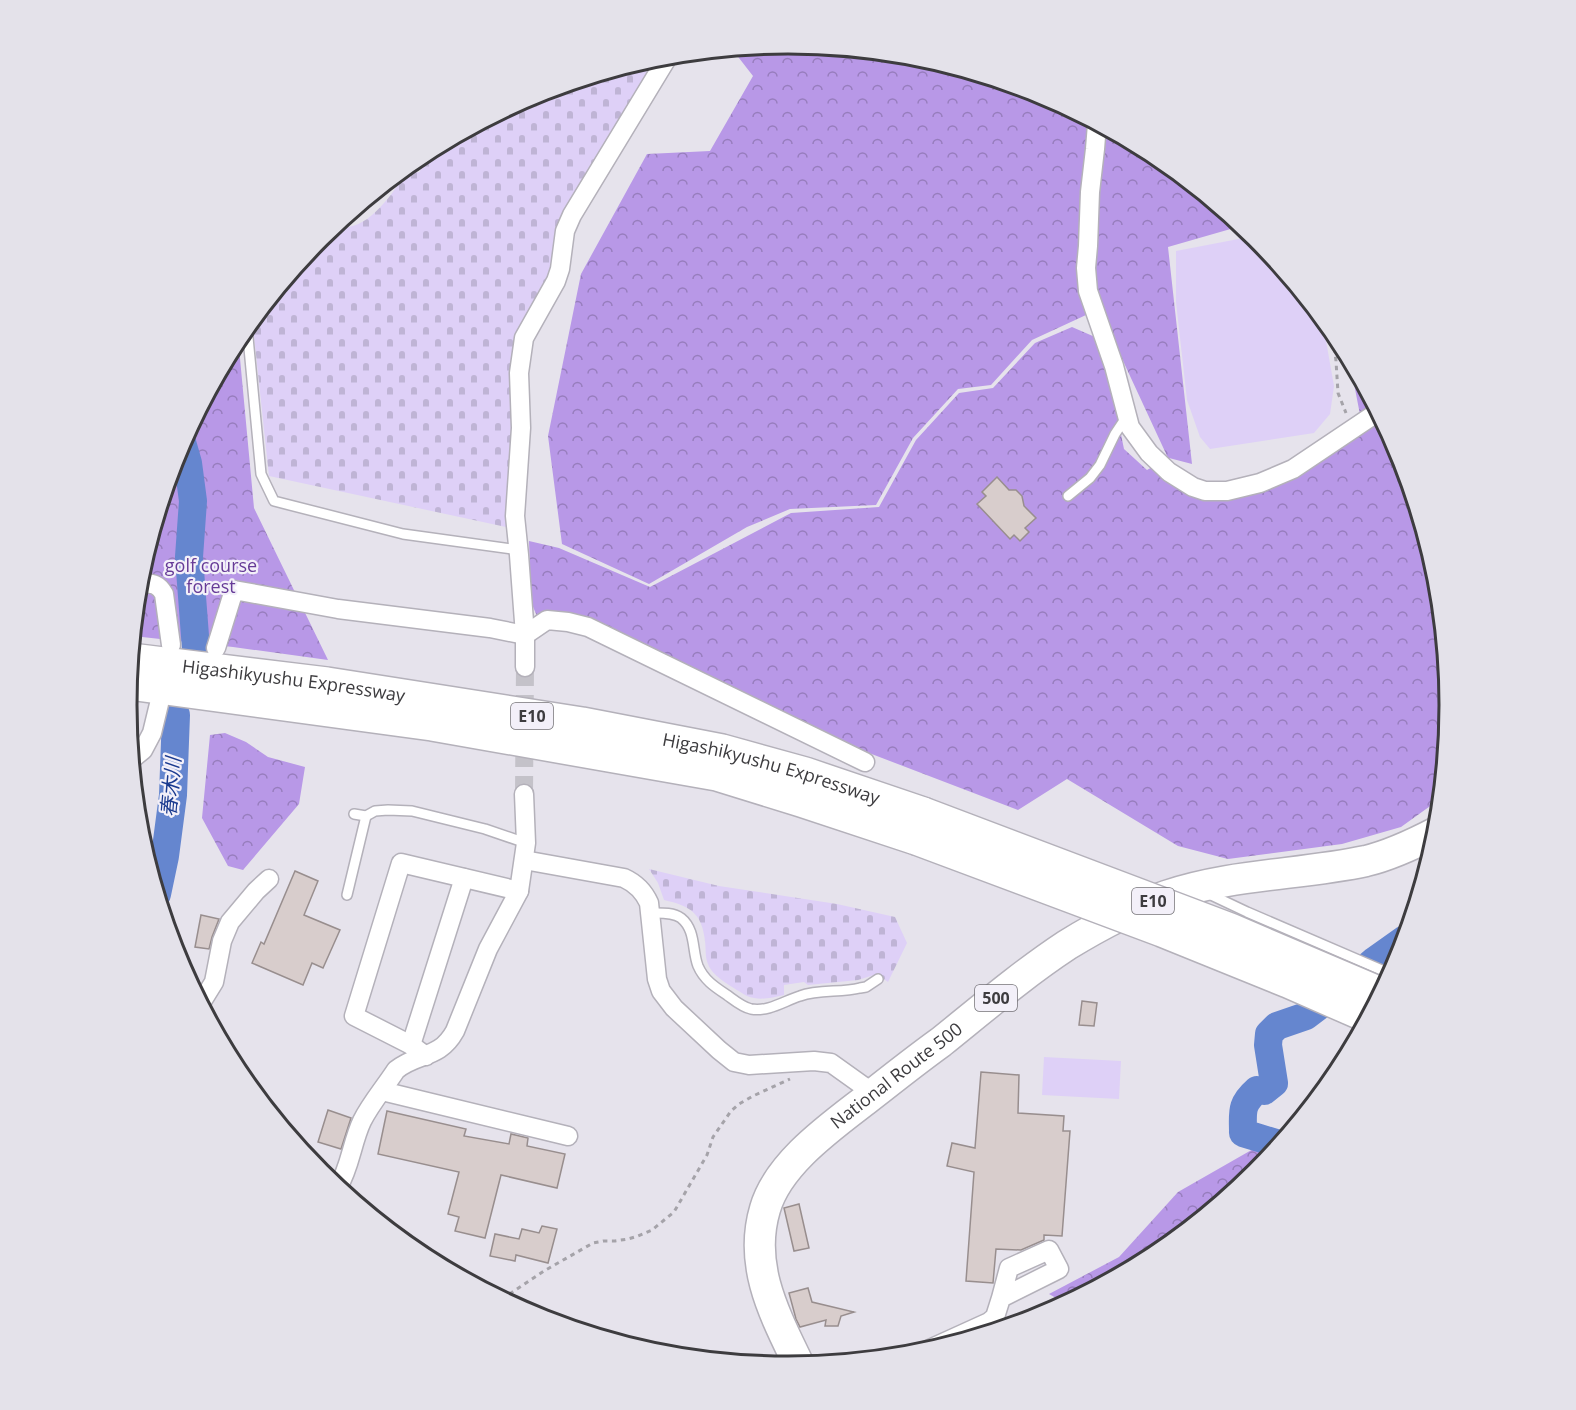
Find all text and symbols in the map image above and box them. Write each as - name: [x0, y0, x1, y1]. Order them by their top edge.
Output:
- park label: golf course forest: [165, 553, 257, 598]
- street label: Higashikyushu Expressway: [181, 653, 408, 707]
- road number: E10: [511, 703, 553, 729]
- street label: Higashikyushu Expressway: [660, 727, 884, 810]
- water label: 春木川: [154, 754, 187, 818]
- road number: E10: [1132, 888, 1174, 914]
- road number: 500: [975, 985, 1017, 1011]
- street label: National Route 500: [825, 1017, 967, 1134]

